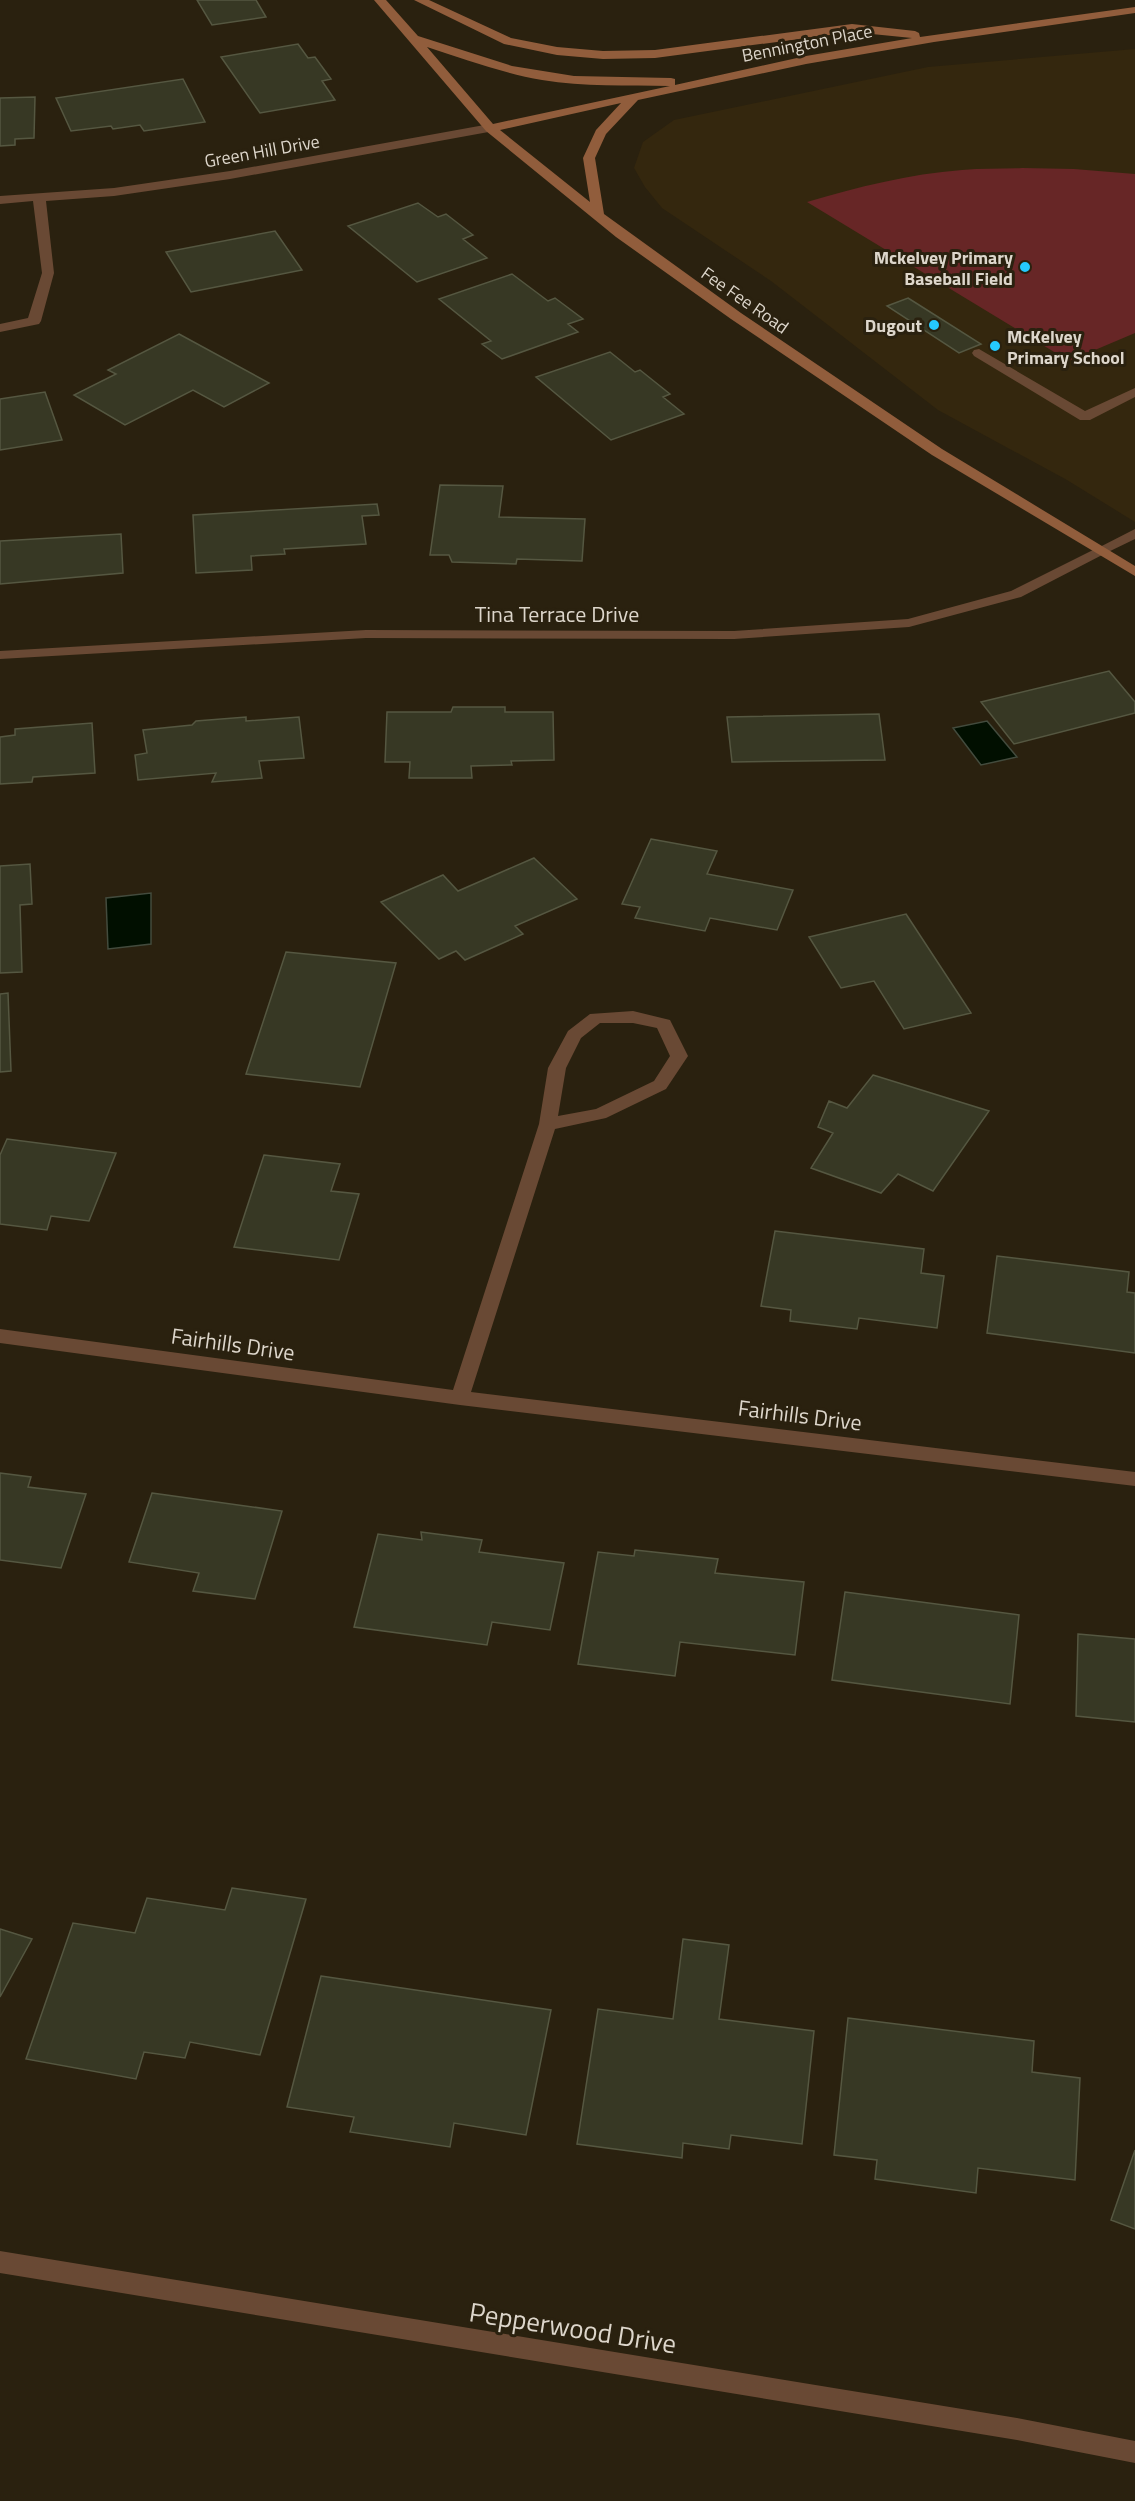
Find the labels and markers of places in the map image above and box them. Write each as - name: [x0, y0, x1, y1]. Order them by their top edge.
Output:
- place label: Mckelvey Primary Baseball Field: [874, 244, 1013, 292]
- marker: Mckelvey Primary Baseball Field: [1018, 260, 1032, 274]
- place label: Dugout: [865, 312, 922, 339]
- marker: Dugout: [927, 318, 941, 332]
- place label: McKelvey Primary School: [1007, 323, 1125, 371]
- marker: McKelvey Primary School: [988, 339, 1002, 353]

